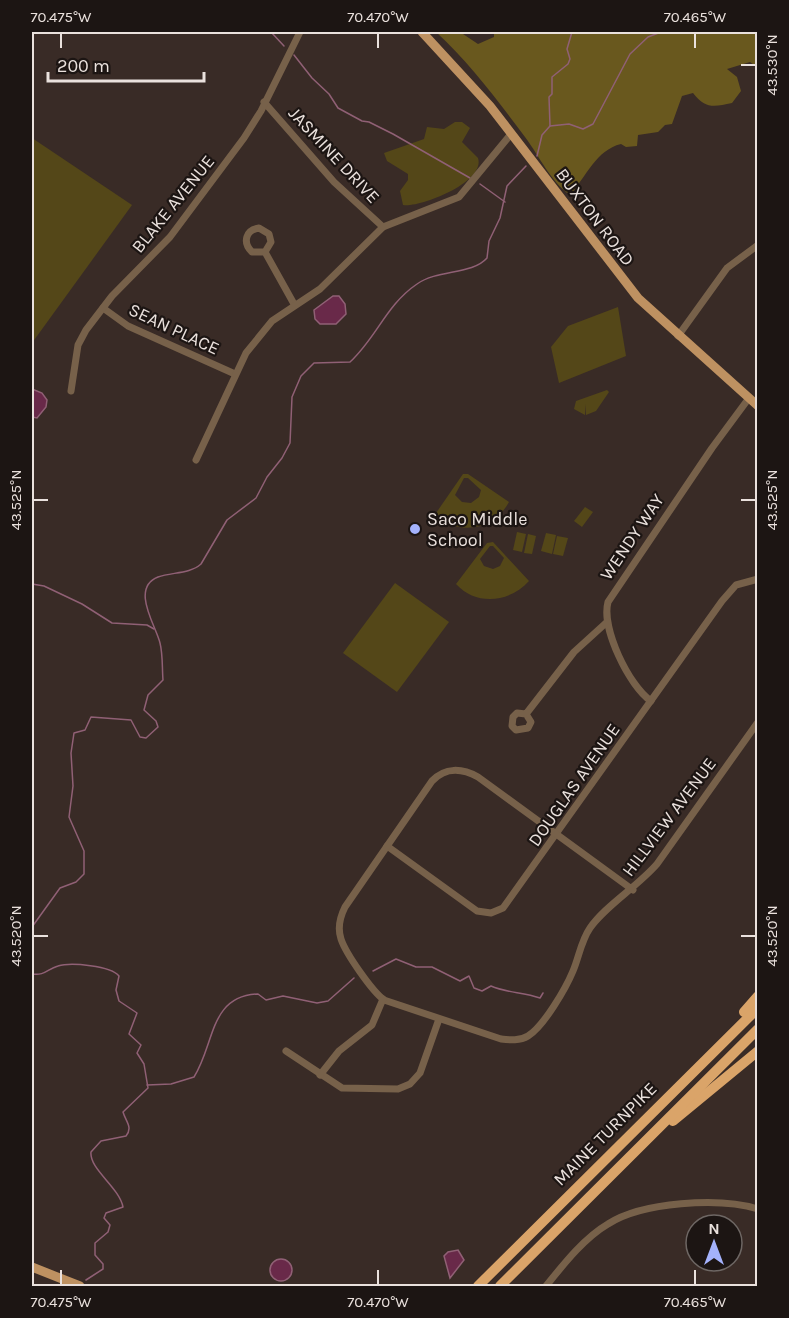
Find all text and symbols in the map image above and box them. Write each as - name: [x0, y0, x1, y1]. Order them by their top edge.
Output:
- text: 70.475°W: [30, 8, 92, 26]
- text: 70.470°W: [347, 8, 409, 26]
- text: 70.465°W: [664, 8, 727, 26]
- text: 43.530°N: [763, 34, 781, 96]
- scale bar: [48, 45, 204, 83]
- text: 200 m: [57, 55, 110, 77]
- street label: JASMINE DRIVE: [284, 102, 384, 208]
- street label: BLAKE AVENUE: [127, 151, 219, 257]
- street label: BUXTON ROAD: [551, 164, 639, 270]
- street label: SEAN PLACE: [125, 298, 223, 360]
- text: 43.525°N: [7, 470, 25, 530]
- text: 43.525°N: [763, 470, 781, 530]
- street label: WENDY WAY: [595, 490, 669, 584]
- place label: Saco Middle School: [427, 508, 527, 551]
- marker: Saco Middle School: [408, 522, 422, 536]
- street label: DOUGLAS AVENUE: [523, 719, 625, 851]
- street label: HILLVIEW AVENUE: [617, 753, 721, 881]
- text: 43.520°N: [7, 905, 25, 967]
- text: 43.520°N: [763, 905, 781, 967]
- street label: MAINE TURNPIKE: [549, 1078, 661, 1190]
- north arrow: [684, 1213, 744, 1273]
- text: N: [708, 1219, 720, 1238]
- text: 70.475°W: [30, 1293, 92, 1311]
- text: 70.470°W: [347, 1293, 409, 1311]
- text: 70.465°W: [664, 1293, 727, 1311]

